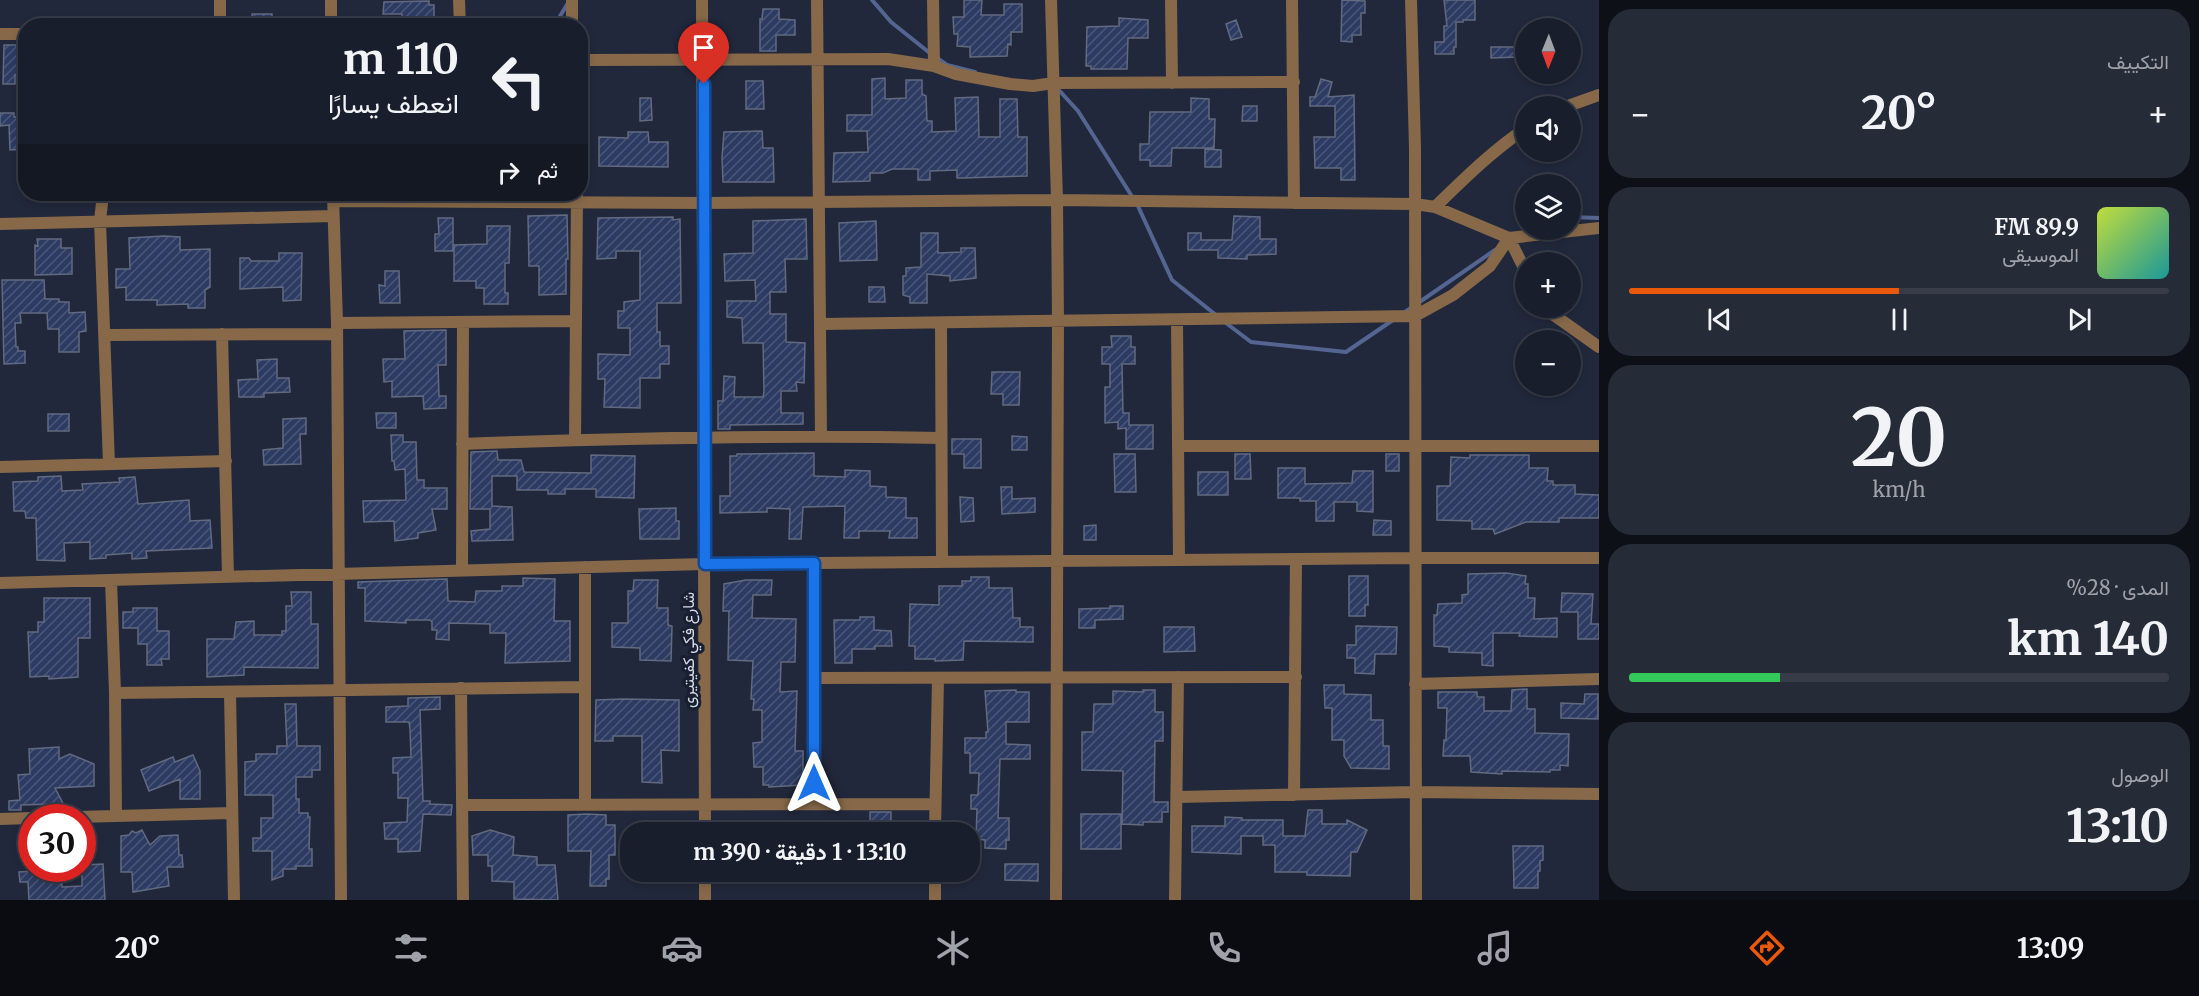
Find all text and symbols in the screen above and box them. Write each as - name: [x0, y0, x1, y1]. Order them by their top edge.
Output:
- north arrow: [1515, 18, 1581, 84]
- map controls: [1515, 18, 1581, 396]
- pin: [678, 22, 729, 84]
- icon: arrive: [687, 31, 720, 64]
- text: 110 m: [343, 33, 459, 85]
- icon: left: [480, 42, 558, 120]
- text: التكييف: [2107, 49, 2169, 74]
- text: 20°: [1861, 85, 1937, 141]
- text: انعطف يسارًا: [328, 86, 459, 120]
- text: −: [1629, 94, 1651, 135]
- text: +: [2147, 94, 2169, 135]
- button: sound: [1515, 96, 1581, 162]
- icon: right: [492, 156, 525, 189]
- text: ثم: [537, 156, 558, 184]
- button: layers: [1515, 174, 1581, 240]
- text: 89.9 FM: [1994, 213, 2079, 241]
- text: الموسيقى: [2002, 242, 2079, 267]
- button: +: [1515, 252, 1581, 318]
- icon: previous: [1703, 303, 1736, 336]
- icon: pause: [1883, 303, 1916, 336]
- icon: next: [2063, 303, 2096, 336]
- button: −: [1515, 330, 1581, 396]
- text: 20: [1851, 389, 1947, 487]
- text: km/h: [1873, 477, 1925, 502]
- text: المدى · 28%: [2066, 575, 2169, 600]
- street label: شارع فكي كفيتيرى: [678, 592, 702, 708]
- text: 140 km: [2008, 611, 2169, 667]
- position arrow: [782, 751, 846, 815]
- text: الوصول: [2111, 762, 2169, 787]
- text: 13:10: [2066, 798, 2169, 854]
- speed limit sign: 30: [18, 804, 96, 882]
- text: 13:10 · 1 دقيقة · 390 m: [693, 838, 907, 866]
- icon: filters: [390, 927, 432, 969]
- icon: car: [661, 927, 703, 969]
- icon: climate: [932, 927, 974, 969]
- icon: phone: [1203, 927, 1245, 969]
- icon: music: [1474, 927, 1516, 969]
- icon: directions: [1746, 927, 1788, 969]
- text: 20°: [115, 931, 160, 965]
- text: 13:09: [2017, 931, 2084, 965]

